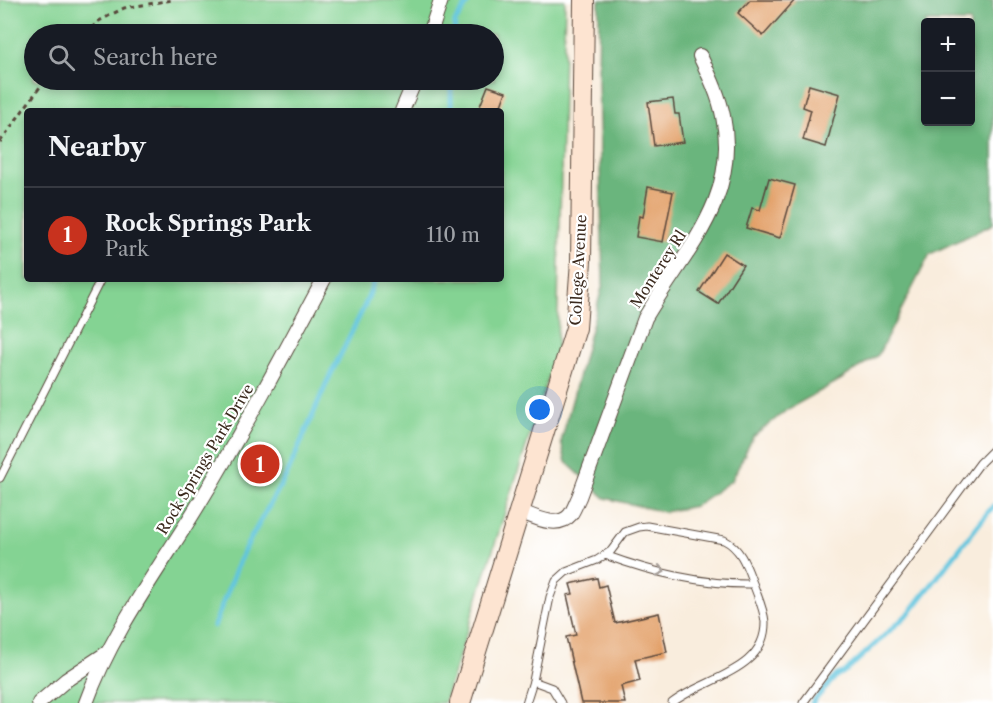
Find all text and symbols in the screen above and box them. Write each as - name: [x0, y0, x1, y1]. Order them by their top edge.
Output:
- map controls: [921, 18, 975, 126]
- button: +: [921, 18, 975, 72]
- search box: [24, 24, 504, 90]
- icon: search: [45, 41, 78, 74]
- text: Search here: [93, 44, 218, 71]
- button: −: [921, 72, 975, 126]
- text: Nearby: [48, 131, 146, 163]
- text: Rock Springs Park: [105, 210, 311, 237]
- street label: College Avenue: [566, 214, 590, 326]
- text: 1: [63, 223, 72, 247]
- text: 110 m: [427, 223, 480, 247]
- street label: Monterey Rl: [626, 226, 690, 311]
- text: Park: [105, 237, 148, 261]
- street label: Rock Springs Park Drive: [152, 380, 258, 538]
- your location: [525, 395, 554, 424]
- pin: 1: [240, 442, 280, 486]
- one-way arrow: [655, 564, 665, 577]

